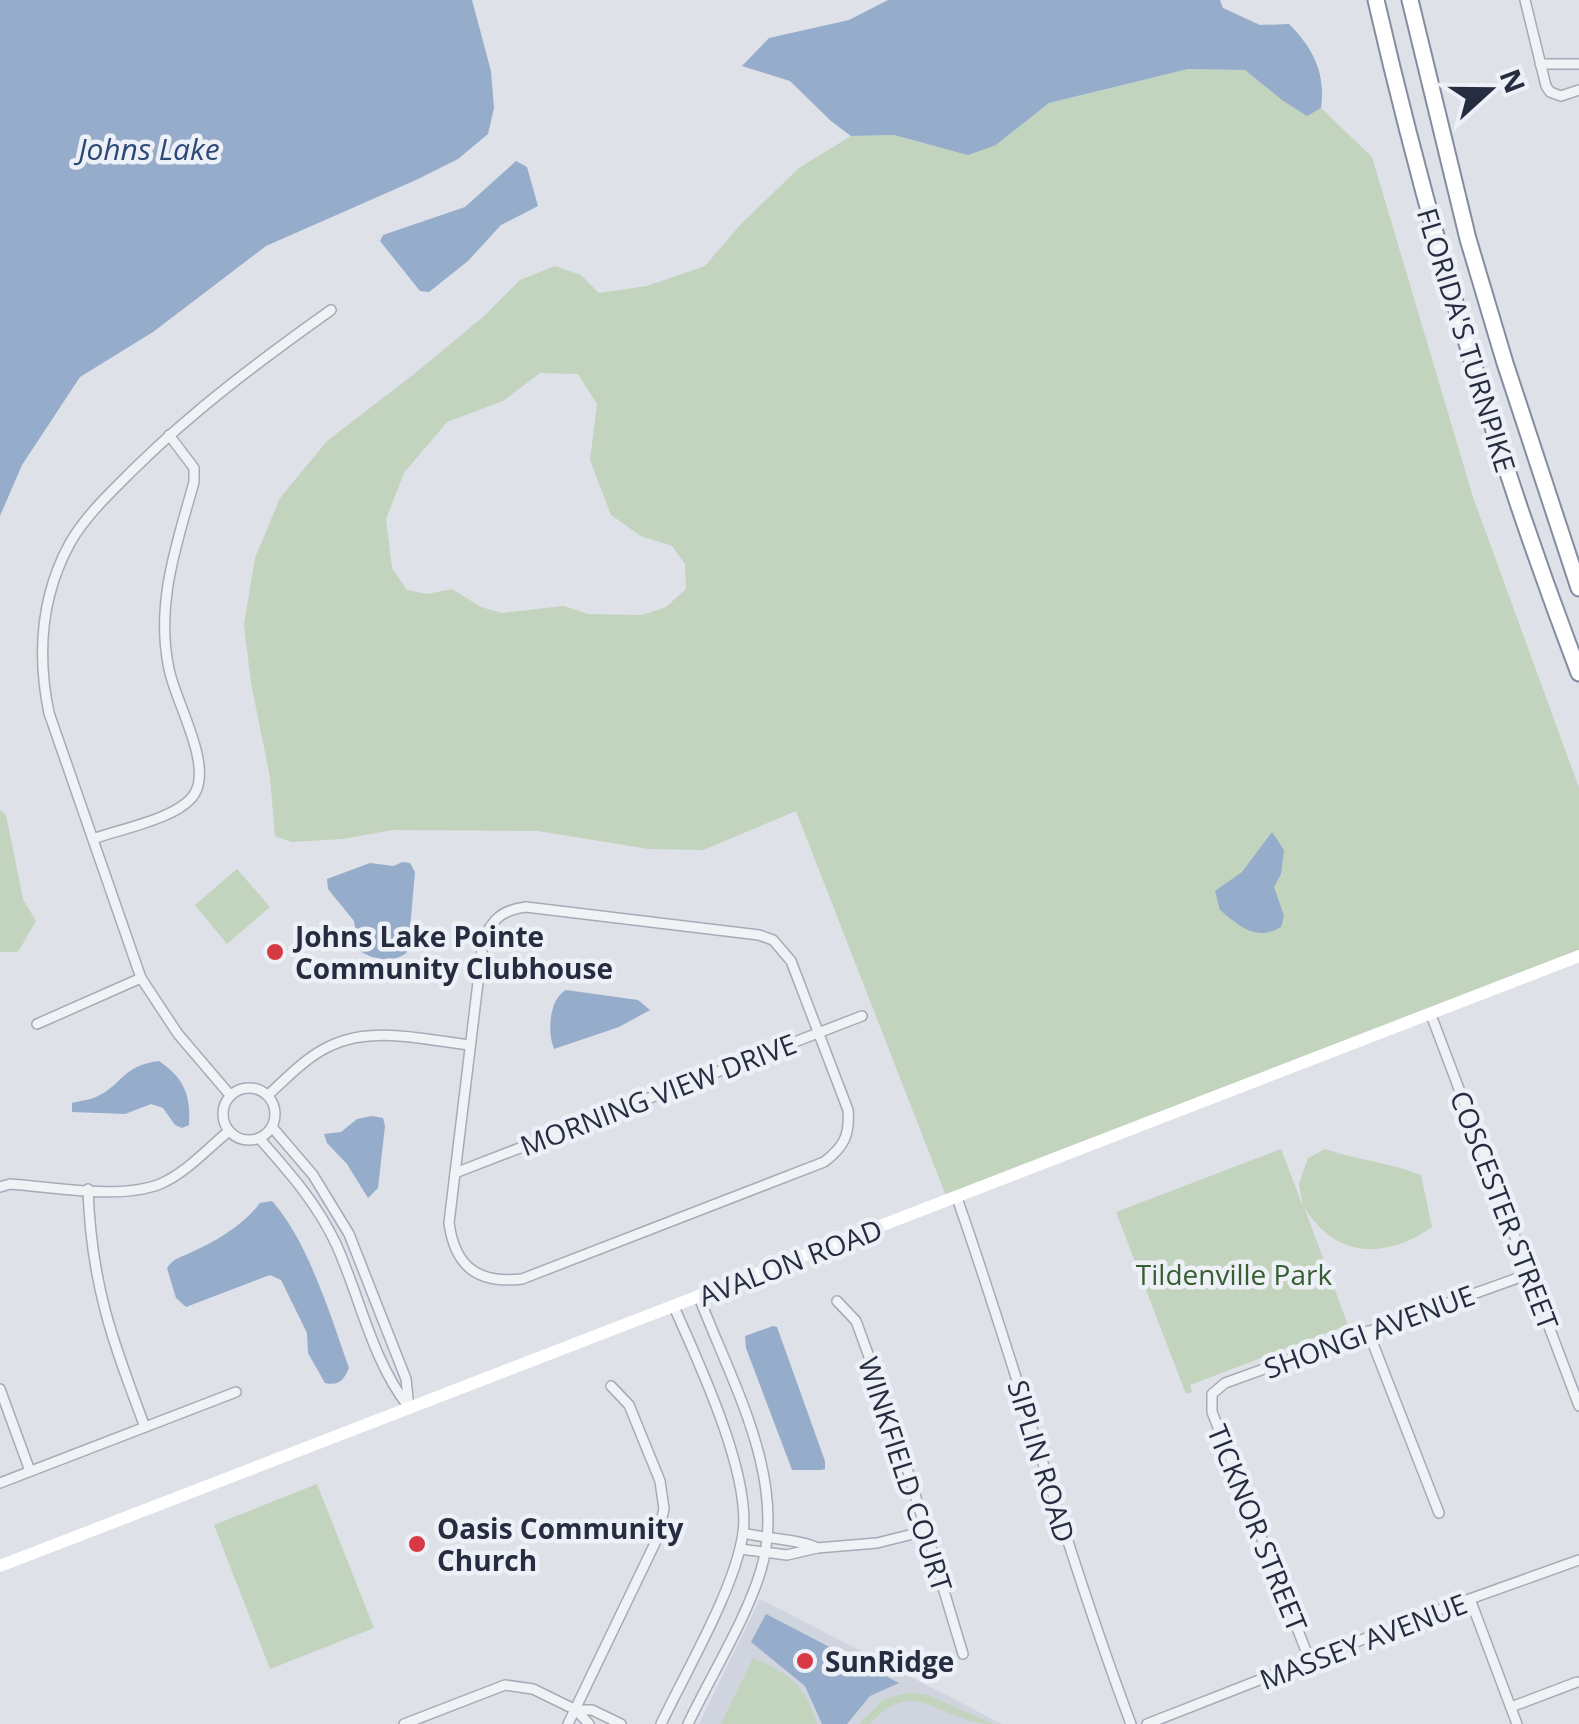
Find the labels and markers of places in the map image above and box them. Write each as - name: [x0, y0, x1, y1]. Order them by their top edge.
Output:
- place label: Johns Lake Pointe Community Clubhouse: [292, 917, 613, 987]
- marker: Johns Lake Pointe Community Clubhouse: [264, 941, 286, 963]
- place label: Oasis Community Church: [437, 1509, 684, 1579]
- marker: Oasis Community Church: [406, 1533, 428, 1555]
- place label: SunRidge: [825, 1642, 954, 1680]
- marker: SunRidge: [794, 1650, 816, 1672]

